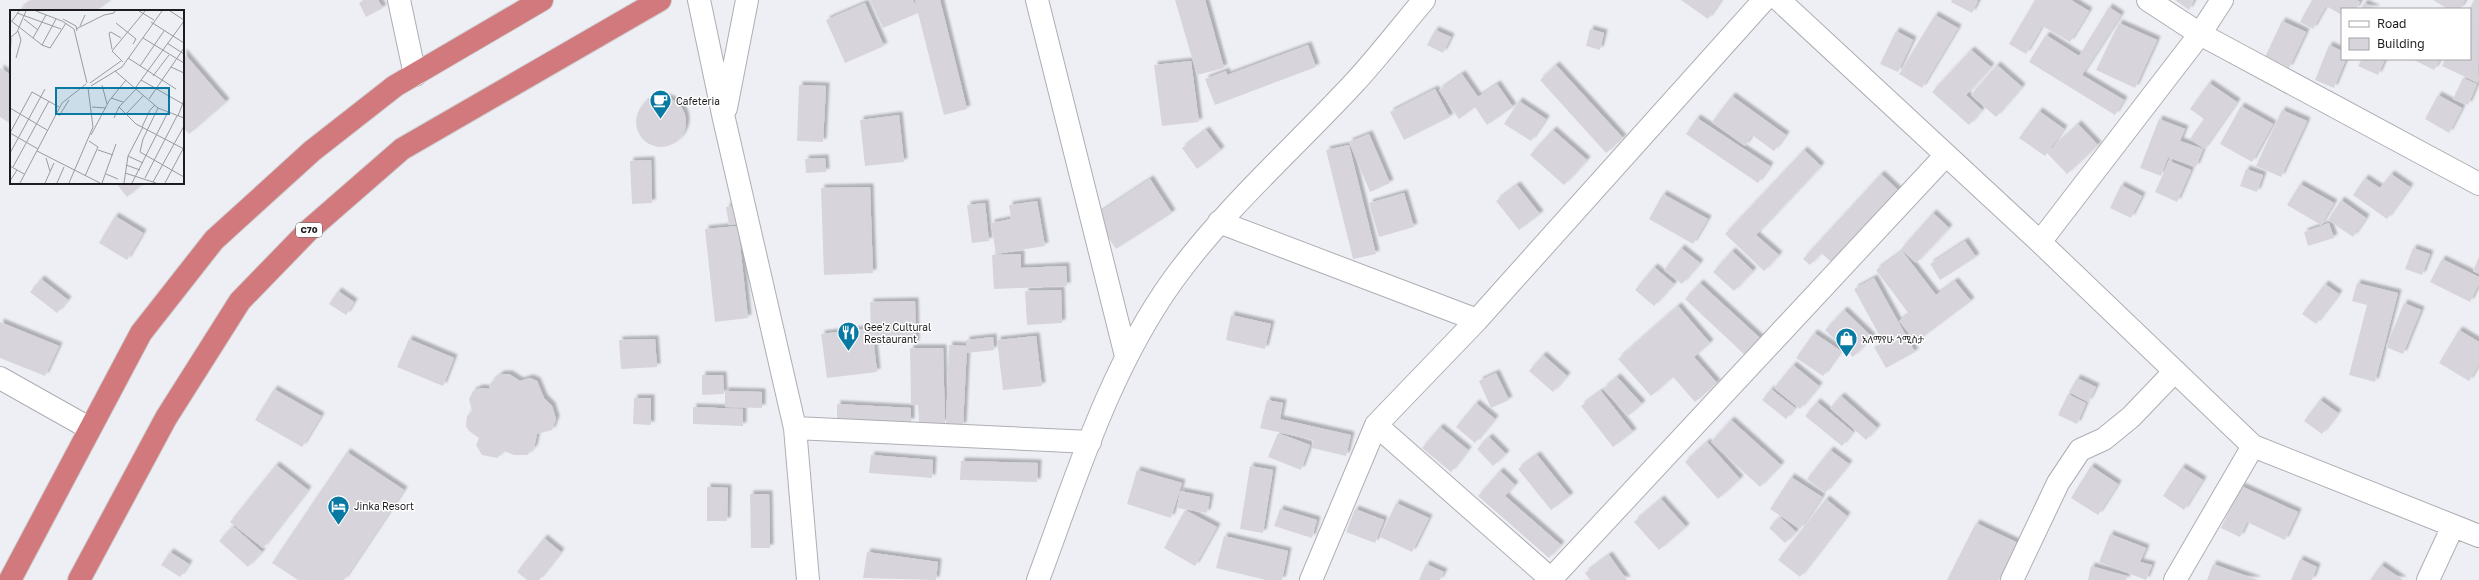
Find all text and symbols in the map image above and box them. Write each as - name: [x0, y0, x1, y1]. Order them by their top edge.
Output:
- legend: [2341, 8, 2471, 60]
- inset map: [10, 10, 184, 184]
- text: Road: [2377, 16, 2406, 31]
- text: Building: [2377, 36, 2425, 51]
- cafe icon: Cafeteria: [648, 88, 674, 121]
- place label: Cafeteria: [676, 95, 720, 107]
- road number: C70: [296, 223, 322, 237]
- restaurant icon: Gee'z Cultural Restaurant: [836, 320, 862, 353]
- place label: Gee'z Cultural Restaurant: [864, 321, 931, 345]
- shop icon: አለማየሁ ጎሚስታ: [1833, 326, 1859, 359]
- place label: አለማየሁ ጎሚስታ: [1862, 333, 1925, 345]
- hotel icon: Jinka Resort: [325, 493, 351, 526]
- place label: Jinka Resort: [354, 500, 414, 512]

